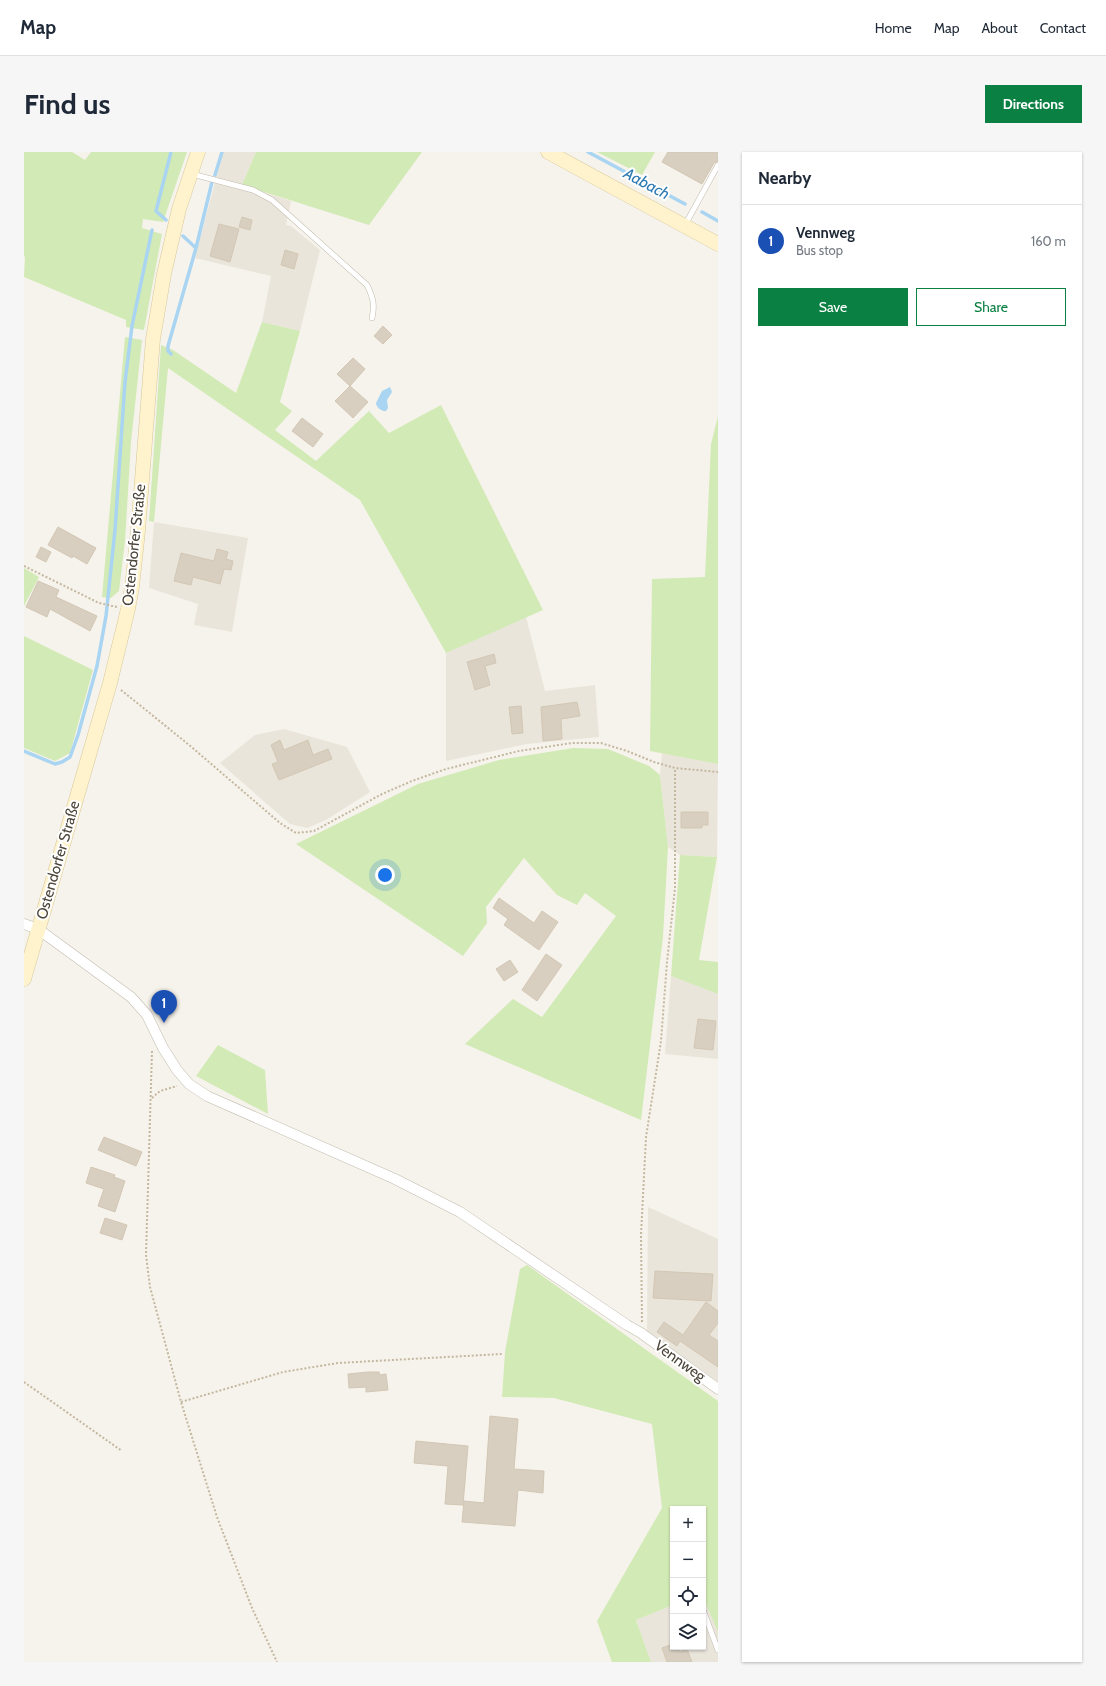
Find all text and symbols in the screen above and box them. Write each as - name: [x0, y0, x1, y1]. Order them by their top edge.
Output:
- text: Map: [20, 16, 56, 39]
- text: Home: [875, 19, 912, 37]
- text: Map: [934, 19, 959, 37]
- text: About: [981, 19, 1018, 37]
- text: Contact: [1040, 19, 1086, 37]
- button: Directions: [985, 85, 1082, 123]
- text: Find us: [24, 87, 110, 121]
- water label: Aabach: [620, 163, 673, 203]
- text: Nearby: [758, 168, 811, 188]
- text: Vennweg: [796, 224, 855, 242]
- text: 1: [769, 233, 773, 249]
- text: 160 m: [1031, 233, 1066, 249]
- text: Bus stop: [796, 242, 843, 258]
- button: Save: [758, 288, 908, 326]
- button: Share: [916, 288, 1066, 326]
- street label: Ostendorfer Straße: [119, 483, 149, 607]
- street label: Ostendorfer Straße: [32, 798, 84, 921]
- your location: [375, 865, 395, 885]
- pin: 1: [151, 990, 177, 1023]
- street label: Vennweg: [651, 1337, 709, 1386]
- map controls: [670, 1506, 706, 1650]
- button: +: [670, 1506, 706, 1542]
- button: −: [670, 1542, 706, 1578]
- button: locate: [670, 1578, 706, 1614]
- button: layers: [670, 1614, 706, 1650]

